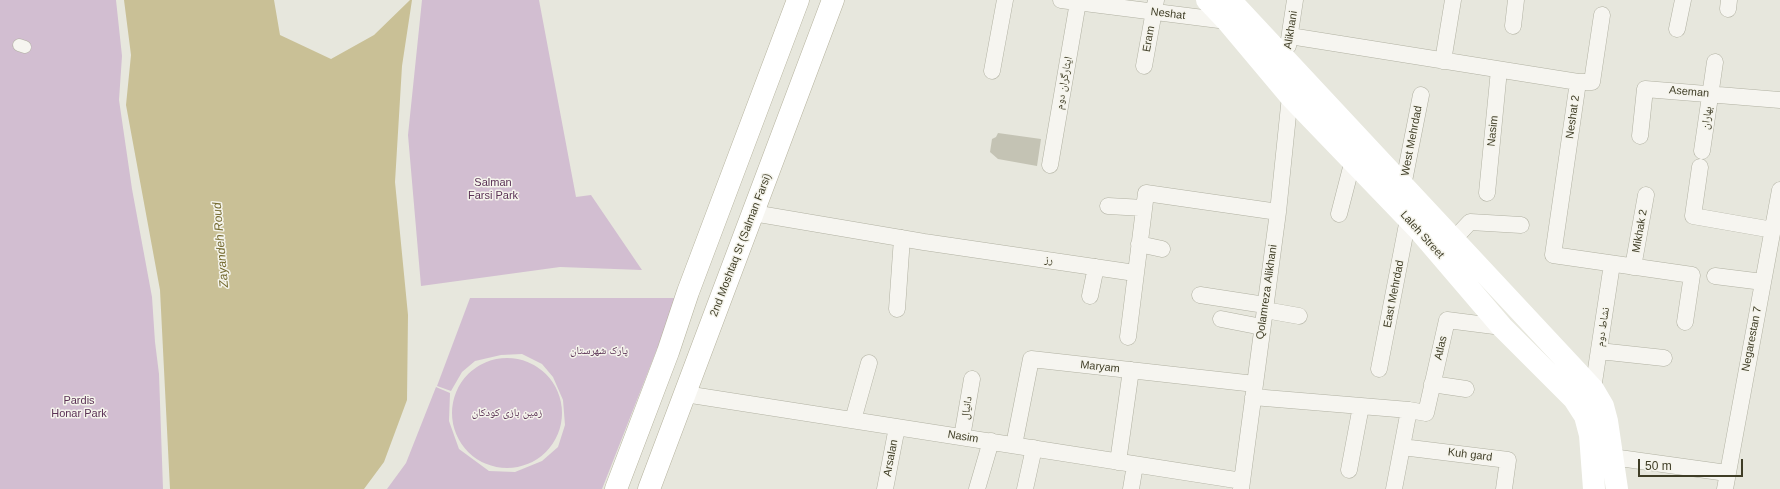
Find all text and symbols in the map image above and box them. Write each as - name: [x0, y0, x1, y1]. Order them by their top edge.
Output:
- street label: Neshat: [1150, 5, 1186, 23]
- street label: Alikhani: [1281, 10, 1301, 50]
- street label: Eram: [1140, 25, 1158, 53]
- street label: ایثارگران دوم: [1053, 55, 1075, 111]
- street label: Aseman: [1668, 84, 1710, 100]
- street label: Neshat 2: [1563, 94, 1583, 140]
- street label: West Mehrdad: [1399, 105, 1425, 177]
- street label: بهاران: [1699, 106, 1715, 130]
- street label: Nasim: [1485, 115, 1501, 147]
- street label: 2nd Moshtaq St (Salman Farsi): [708, 172, 774, 318]
- park label: Salman Farsi Park: [468, 176, 518, 202]
- water label: Zayandeh Roud: [210, 202, 232, 288]
- street label: Mikhak 2: [1630, 208, 1650, 254]
- street label: Laleh Street: [1397, 209, 1447, 261]
- street label: Qolamreza Alikhani: [1254, 244, 1280, 340]
- street label: رز: [1044, 253, 1054, 267]
- street label: East Mehrdad: [1381, 259, 1407, 329]
- street label: Negarestan 7: [1739, 305, 1765, 373]
- street label: نشاط دوم: [1593, 306, 1613, 348]
- street label: Atlas: [1432, 335, 1450, 361]
- park label: پارک شهرستان: [570, 344, 628, 358]
- street label: Maryam: [1080, 358, 1120, 376]
- park label: Pardis Honar Park: [51, 394, 107, 420]
- street label: دانیال: [959, 395, 975, 421]
- park label: زمین بازی کودکان: [472, 406, 542, 420]
- street label: Nasim: [947, 428, 979, 446]
- street label: Arsalan: [881, 438, 901, 478]
- street label: Kuh gard: [1447, 446, 1493, 464]
- scale bar: [1640, 451, 1745, 477]
- text: 50 m: [1645, 459, 1672, 473]

